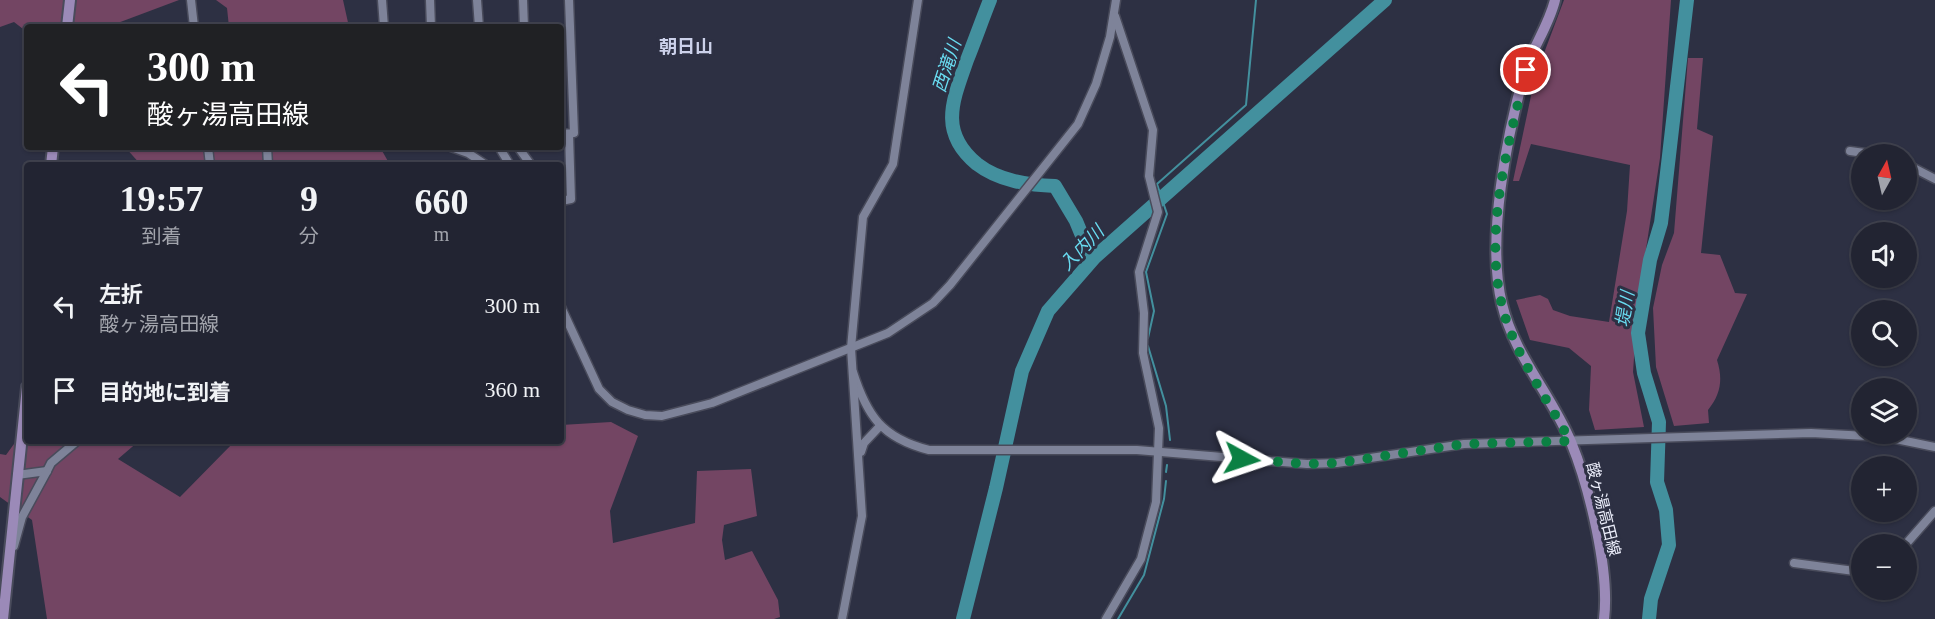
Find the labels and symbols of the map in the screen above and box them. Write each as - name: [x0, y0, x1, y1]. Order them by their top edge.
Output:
- water label: 西滝川: [929, 35, 965, 95]
- district label: 朝日山: [659, 37, 713, 57]
- pin: [1500, 44, 1551, 95]
- north arrow: [1851, 144, 1917, 210]
- water label: 入内川: [1056, 220, 1109, 274]
- water label: 堤川: [1612, 288, 1638, 328]
- position arrow: [1210, 427, 1274, 491]
- street label: 酸ヶ湯高田線: [1584, 460, 1623, 558]

